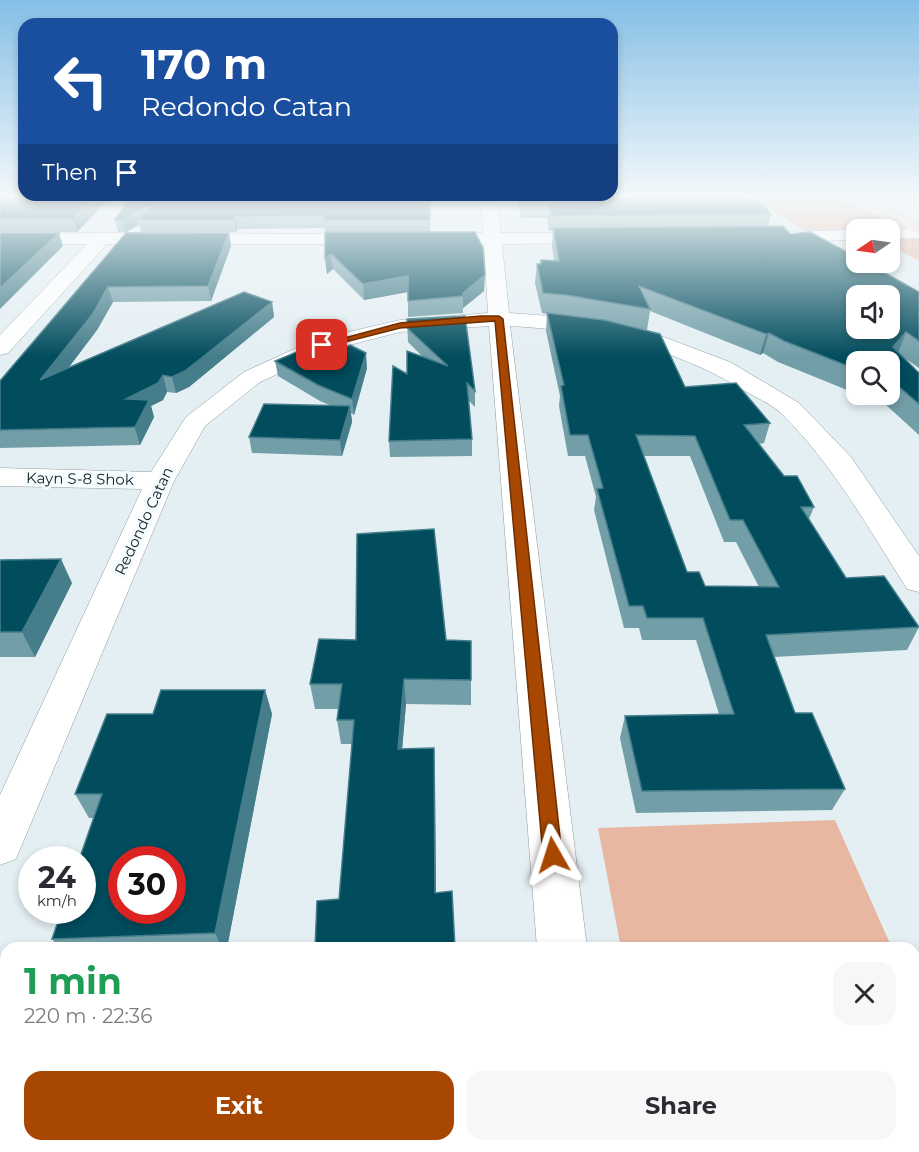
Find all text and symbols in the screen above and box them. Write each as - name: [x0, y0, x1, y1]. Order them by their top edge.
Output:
- text: 170 m: [141, 38, 267, 90]
- icon: left: [42, 42, 120, 120]
- text: Redondo Catan: [141, 90, 352, 123]
- icon: arrive: [110, 156, 143, 189]
- text: Then: [42, 159, 98, 186]
- north arrow: [846, 219, 900, 273]
- map controls: [846, 219, 900, 405]
- button: sound: [846, 285, 900, 339]
- pin: [296, 319, 347, 370]
- icon: arrive: [305, 328, 338, 361]
- button: search: [846, 351, 900, 405]
- street label: Redondo Catan: [110, 464, 177, 578]
- street label: Kayn S-8 Shok: [26, 468, 134, 489]
- position arrow: [521, 823, 585, 887]
- speed limit sign: 30: [108, 846, 186, 924]
- text: 24: [38, 859, 76, 896]
- text: km/h: [37, 891, 77, 910]
- text: 1 min: [24, 959, 122, 1003]
- button: close: [833, 962, 896, 1025]
- text: 220 m · 22:36: [24, 1004, 152, 1028]
- button: Exit: [24, 1071, 454, 1140]
- button: Share: [466, 1071, 896, 1140]

